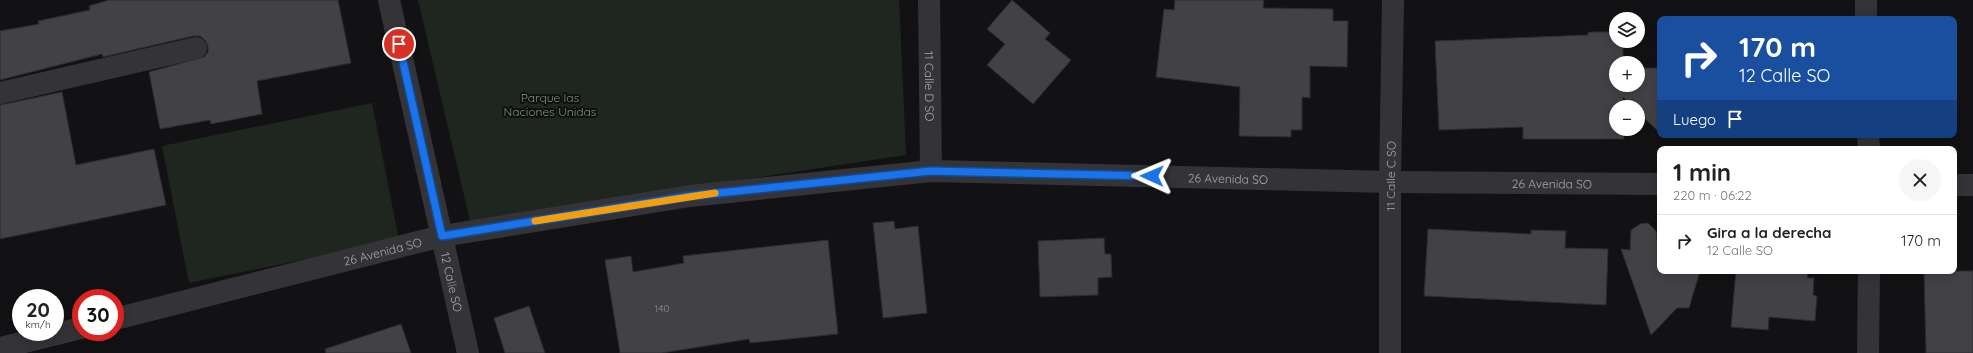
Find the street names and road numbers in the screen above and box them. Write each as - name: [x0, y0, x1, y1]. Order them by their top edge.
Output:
- street label: 11 Calle D SO: [922, 51, 938, 121]
- street label: 11 Calle C SO: [1383, 141, 1398, 211]
- street label: 26 Avenida SO: [1188, 170, 1268, 187]
- street label: 26 Avenida SO: [1512, 175, 1592, 191]
- street label: 26 Avenida SO: [342, 234, 423, 268]
- street label: 12 Calle SO: [438, 251, 466, 313]

